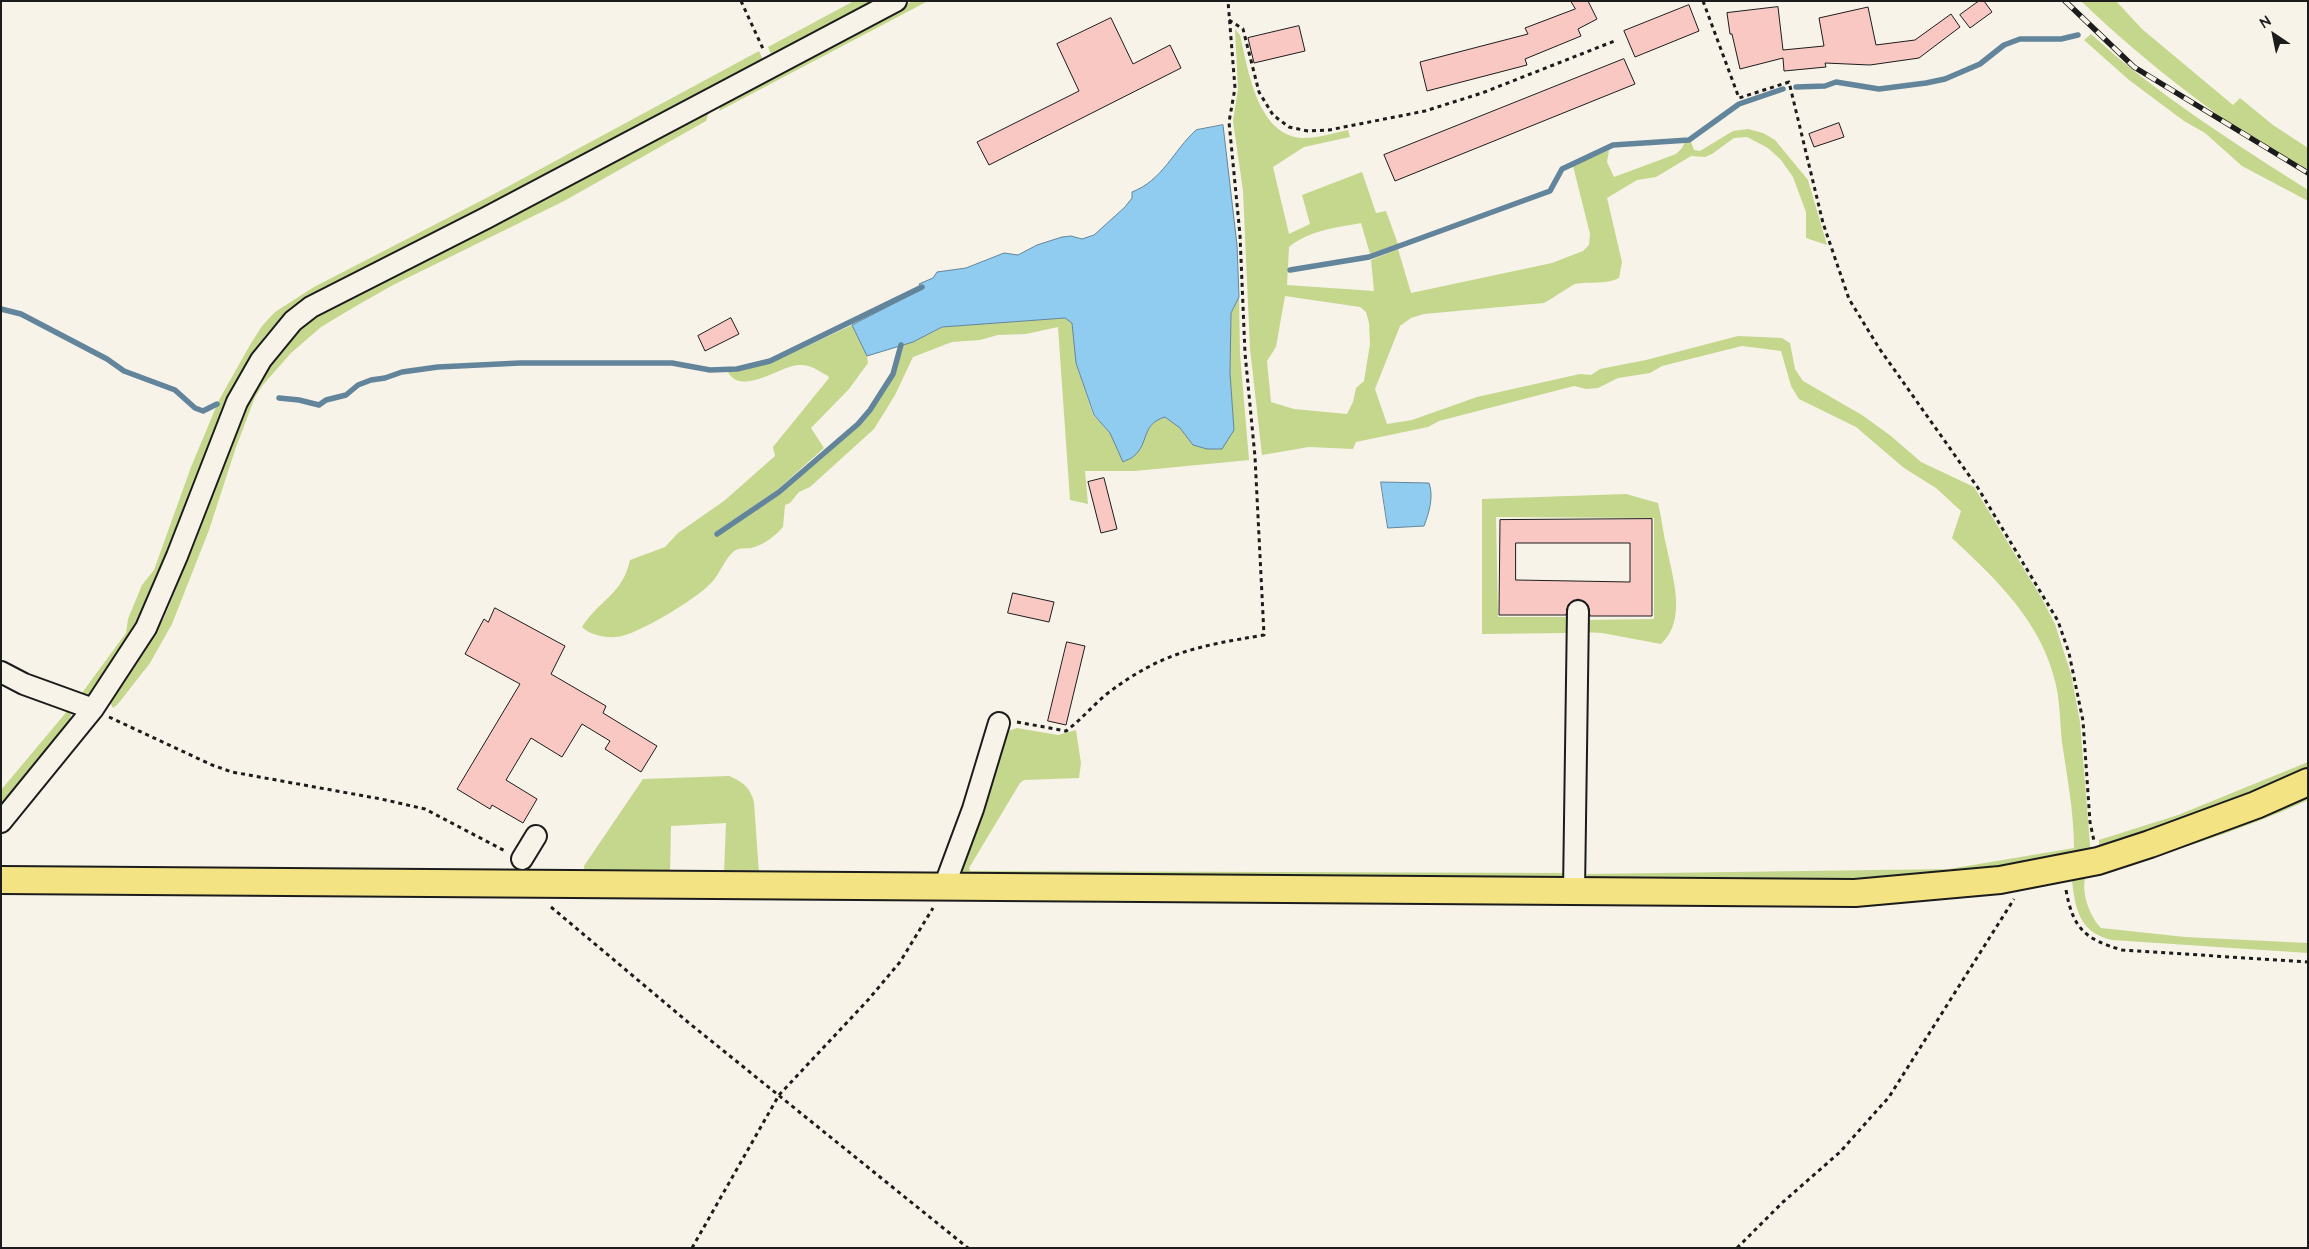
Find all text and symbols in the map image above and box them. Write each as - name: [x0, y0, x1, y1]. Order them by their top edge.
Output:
- north arrow: [2249, 10, 2299, 60]
- text: N: [2256, 12, 2275, 33]

